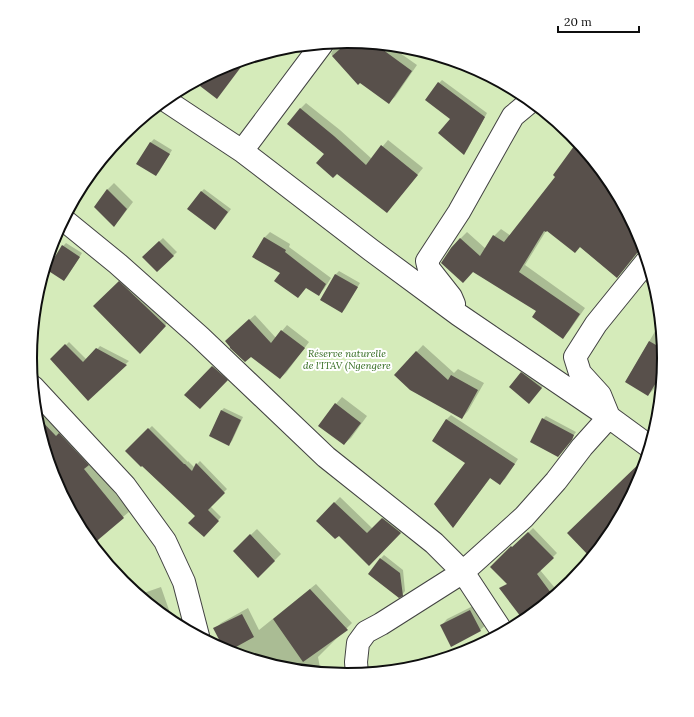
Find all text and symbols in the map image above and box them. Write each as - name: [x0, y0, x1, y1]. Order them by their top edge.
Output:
- scale bar: [558, 8, 639, 34]
- text: 20 m: [564, 14, 592, 29]
- park label: Réserve naturelle de l'ITAV (Ngengere: [303, 347, 391, 372]

